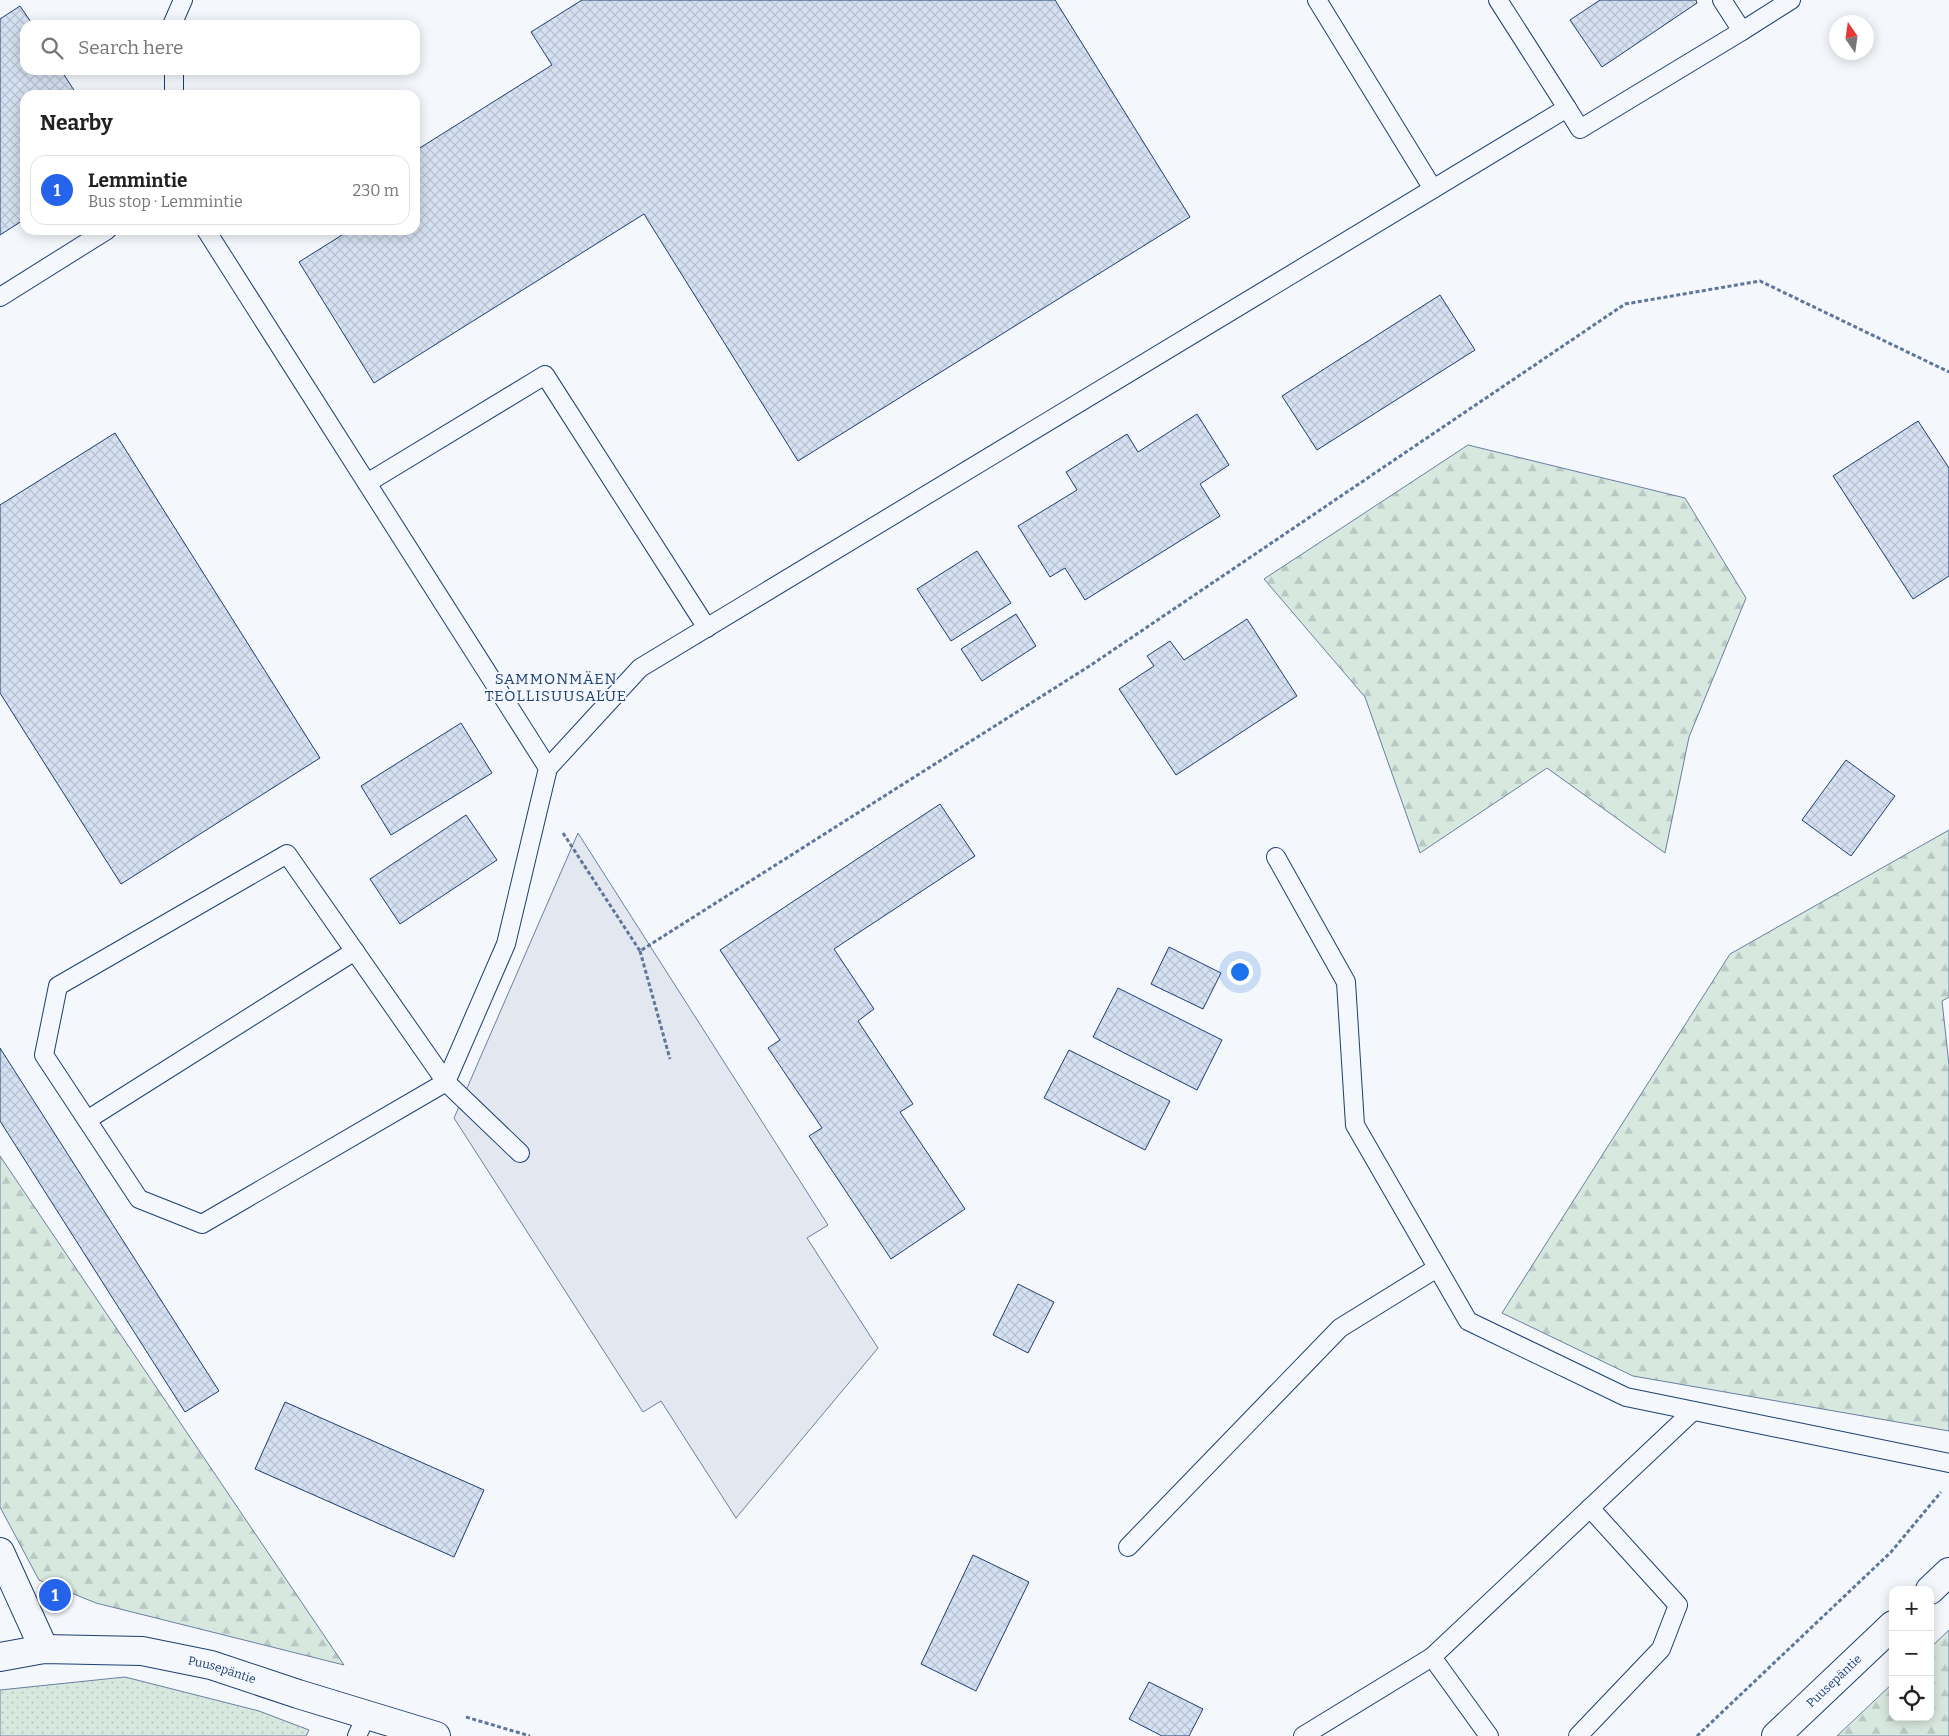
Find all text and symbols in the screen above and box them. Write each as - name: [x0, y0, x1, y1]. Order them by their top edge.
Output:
- north arrow: [1829, 15, 1874, 60]
- search box: [20, 20, 420, 75]
- icon: search: [38, 34, 66, 62]
- text: Search here: [78, 36, 183, 59]
- text: Nearby: [40, 110, 113, 136]
- text: Lemmintie: [88, 169, 187, 192]
- text: 1: [54, 181, 60, 200]
- text: 230 m: [352, 181, 399, 200]
- text: Bus stop · Lemmintie: [88, 192, 243, 211]
- district label: SAMMONMÄEN TEOLLISUUSALUE: [485, 670, 627, 705]
- your location: [1227, 959, 1253, 985]
- pin: 1: [39, 1576, 71, 1614]
- map controls: [1889, 1586, 1934, 1721]
- button: +: [1889, 1586, 1934, 1631]
- button: −: [1889, 1631, 1934, 1676]
- street label: Puusepäntie: [1804, 1652, 1864, 1710]
- street label: Puusepäntie: [187, 1654, 258, 1686]
- button: locate: [1889, 1676, 1934, 1721]

